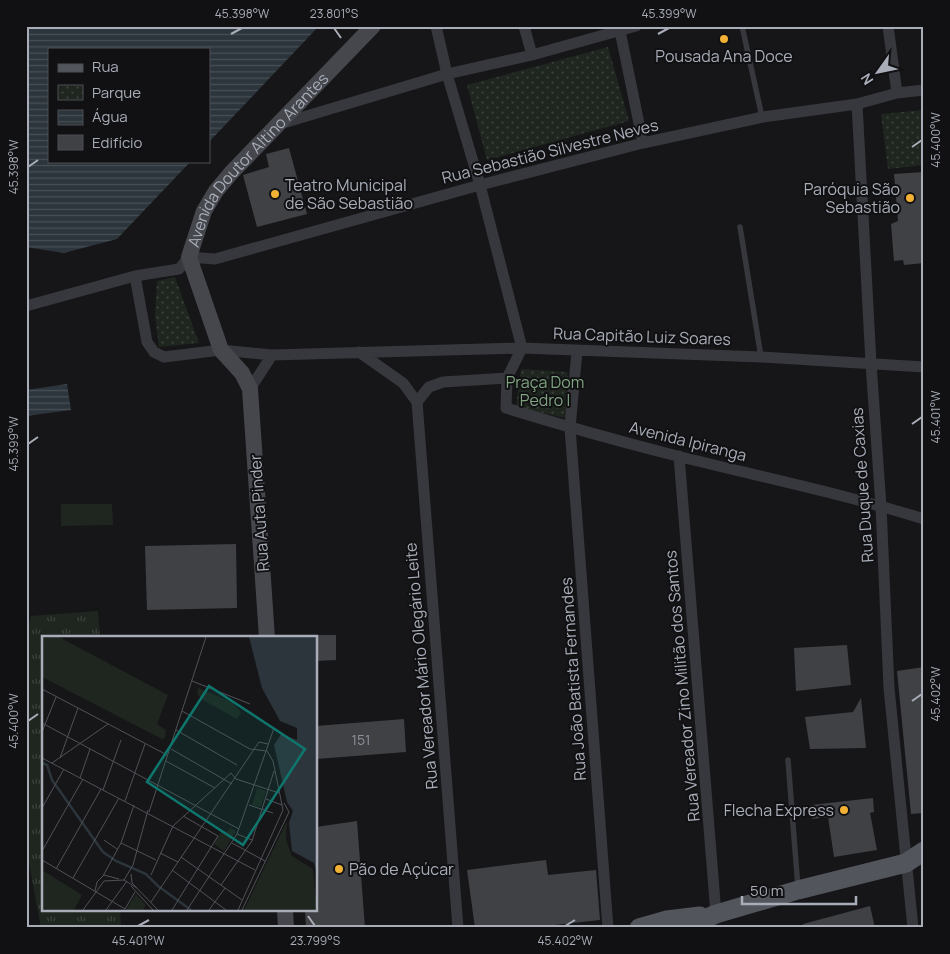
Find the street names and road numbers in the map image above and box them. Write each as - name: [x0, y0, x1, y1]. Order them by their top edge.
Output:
- street label: Avenida Doutor Altino Arantes: [182, 68, 333, 250]
- street label: Rua Sebastião Silvestre Neves: [439, 113, 661, 189]
- street label: Rua Capitão Luiz Soares: [553, 322, 731, 350]
- street label: Rua Duque de Caxias: [846, 407, 878, 563]
- street label: Avenida Ipiranga: [627, 416, 749, 466]
- street label: Rua Auta Pinder: [244, 454, 274, 572]
- street label: Rua Vereador Mário Olegário Leite: [399, 542, 443, 790]
- street label: Rua Vereador Zino Militão dos Santos: [659, 549, 705, 823]
- street label: Rua João Batista Fernandes: [555, 577, 591, 781]

